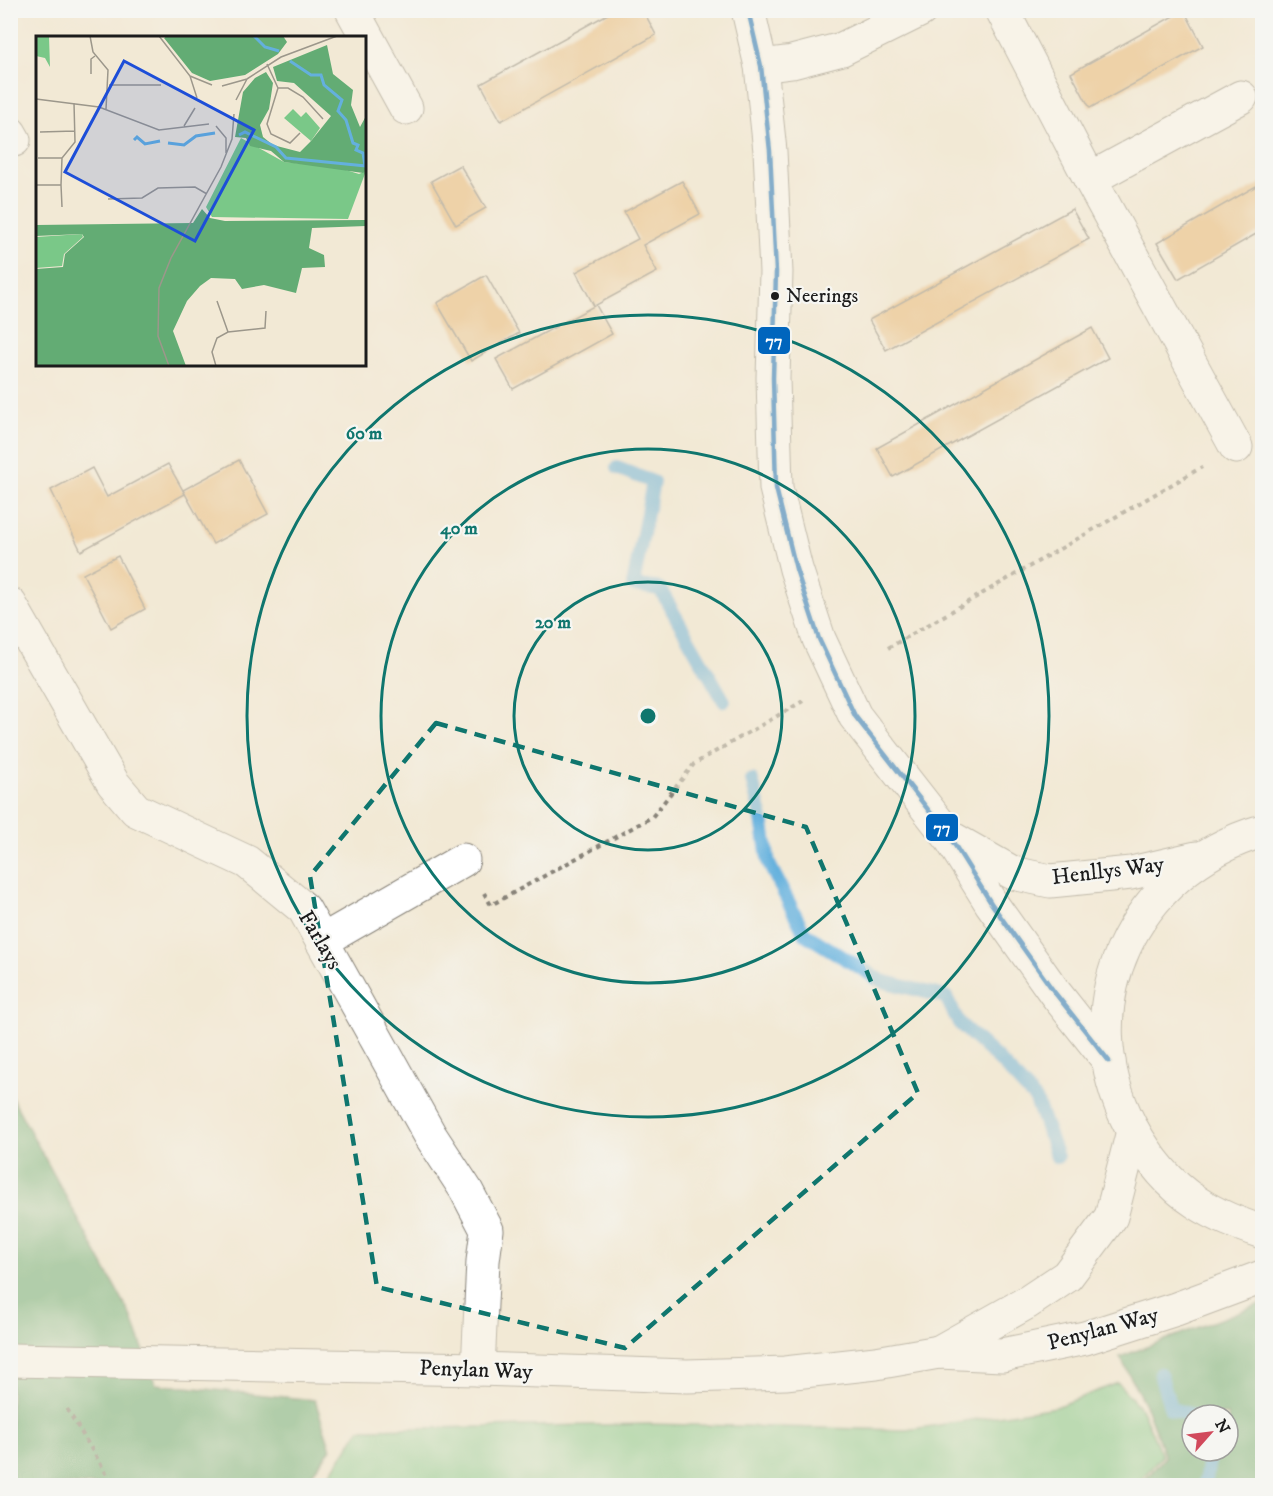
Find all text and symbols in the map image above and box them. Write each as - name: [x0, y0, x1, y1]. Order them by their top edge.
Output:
- inset map: [36, 36, 366, 366]
- place label: Neerings: [786, 284, 858, 309]
- marker: Neerings: [769, 290, 781, 302]
- line badge: 77: [757, 326, 791, 355]
- text: 77: [766, 331, 782, 351]
- text: 60 m: [346, 423, 383, 445]
- text: 40 m: [439, 518, 478, 540]
- text: 20 m: [535, 612, 571, 634]
- centre of rings: [638, 706, 658, 726]
- line badge: 77: [925, 813, 959, 842]
- text: 77: [934, 818, 950, 838]
- street label: Henllys Way: [1050, 851, 1166, 891]
- street label: Farlays: [292, 906, 348, 974]
- street label: Penylan Way: [1045, 1301, 1162, 1357]
- street label: Penylan Way: [419, 1355, 534, 1385]
- north arrow: [1180, 1403, 1240, 1463]
- text: N: [1210, 1416, 1234, 1437]

